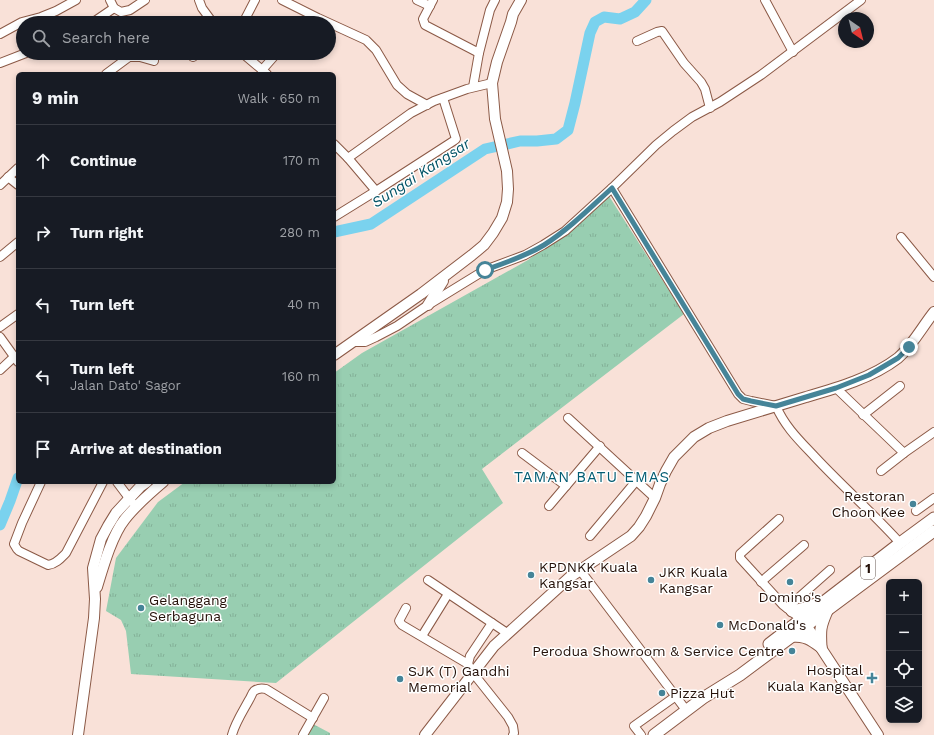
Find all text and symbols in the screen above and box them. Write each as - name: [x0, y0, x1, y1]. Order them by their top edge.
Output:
- north arrow: [838, 12, 874, 48]
- search box: [16, 16, 336, 60]
- icon: search: [30, 27, 52, 49]
- text: Search here: [62, 29, 150, 47]
- text: 9 min: [32, 88, 79, 108]
- text: Walk · 650 m: [237, 91, 320, 106]
- water label: Sungai Kangsar: [368, 134, 475, 212]
- icon: ahead: [32, 150, 54, 172]
- text: Continue: [70, 152, 137, 170]
- text: 170 m: [283, 153, 320, 168]
- icon: right: [32, 222, 54, 244]
- text: Turn right: [70, 224, 143, 242]
- text: 280 m: [280, 225, 320, 240]
- route start: [476, 261, 494, 279]
- icon: left: [32, 294, 54, 316]
- text: Turn left: [70, 296, 134, 314]
- text: 40 m: [287, 297, 320, 312]
- route end: [900, 338, 918, 356]
- text: Turn left: [70, 360, 134, 378]
- icon: left: [32, 366, 54, 388]
- text: 160 m: [282, 369, 320, 384]
- text: Jalan Dato' Sagor: [70, 378, 181, 393]
- icon: arrive: [32, 438, 54, 460]
- text: Arrive at destination: [70, 440, 222, 458]
- district label: TAMAN BATU EMAS: [514, 468, 670, 486]
- place label: Restoran Choon Kee: [832, 488, 905, 520]
- marker: Restoran Choon Kee: [908, 499, 918, 509]
- road number: 1: [861, 557, 875, 579]
- place label: KPDNKK Kuala Kangsar: [539, 559, 638, 591]
- place label: JKR Kuala Kangsar: [659, 564, 728, 596]
- marker: KPDNKK Kuala Kangsar: [526, 570, 536, 580]
- marker: JKR Kuala Kangsar: [646, 575, 656, 585]
- marker: Domino's: [785, 577, 795, 587]
- map controls: [886, 579, 922, 723]
- button: +: [886, 579, 922, 615]
- place label: Domino's: [759, 589, 821, 605]
- place label: Gelanggang Serbaguna: [149, 592, 228, 624]
- marker: Gelanggang Serbaguna: [136, 603, 146, 613]
- button: −: [886, 615, 922, 651]
- place label: McDonald's: [728, 617, 806, 633]
- marker: McDonald's: [715, 620, 725, 630]
- place label: Perodua Showroom & Service Centre: [532, 643, 784, 659]
- marker: Perodua Showroom & Service Centre: [787, 646, 797, 656]
- button: locate: [886, 651, 922, 687]
- place label: Hospital Kuala Kangsar: [767, 662, 864, 694]
- place label: SJK (T) Gandhi Memorial: [408, 663, 510, 695]
- marker: Hospital Kuala Kangsar: [866, 672, 878, 684]
- marker: SJK (T) Gandhi Memorial: [395, 674, 405, 684]
- place label: Pizza Hut: [670, 685, 734, 701]
- button: layers: [886, 687, 922, 723]
- marker: Pizza Hut: [657, 688, 667, 698]

